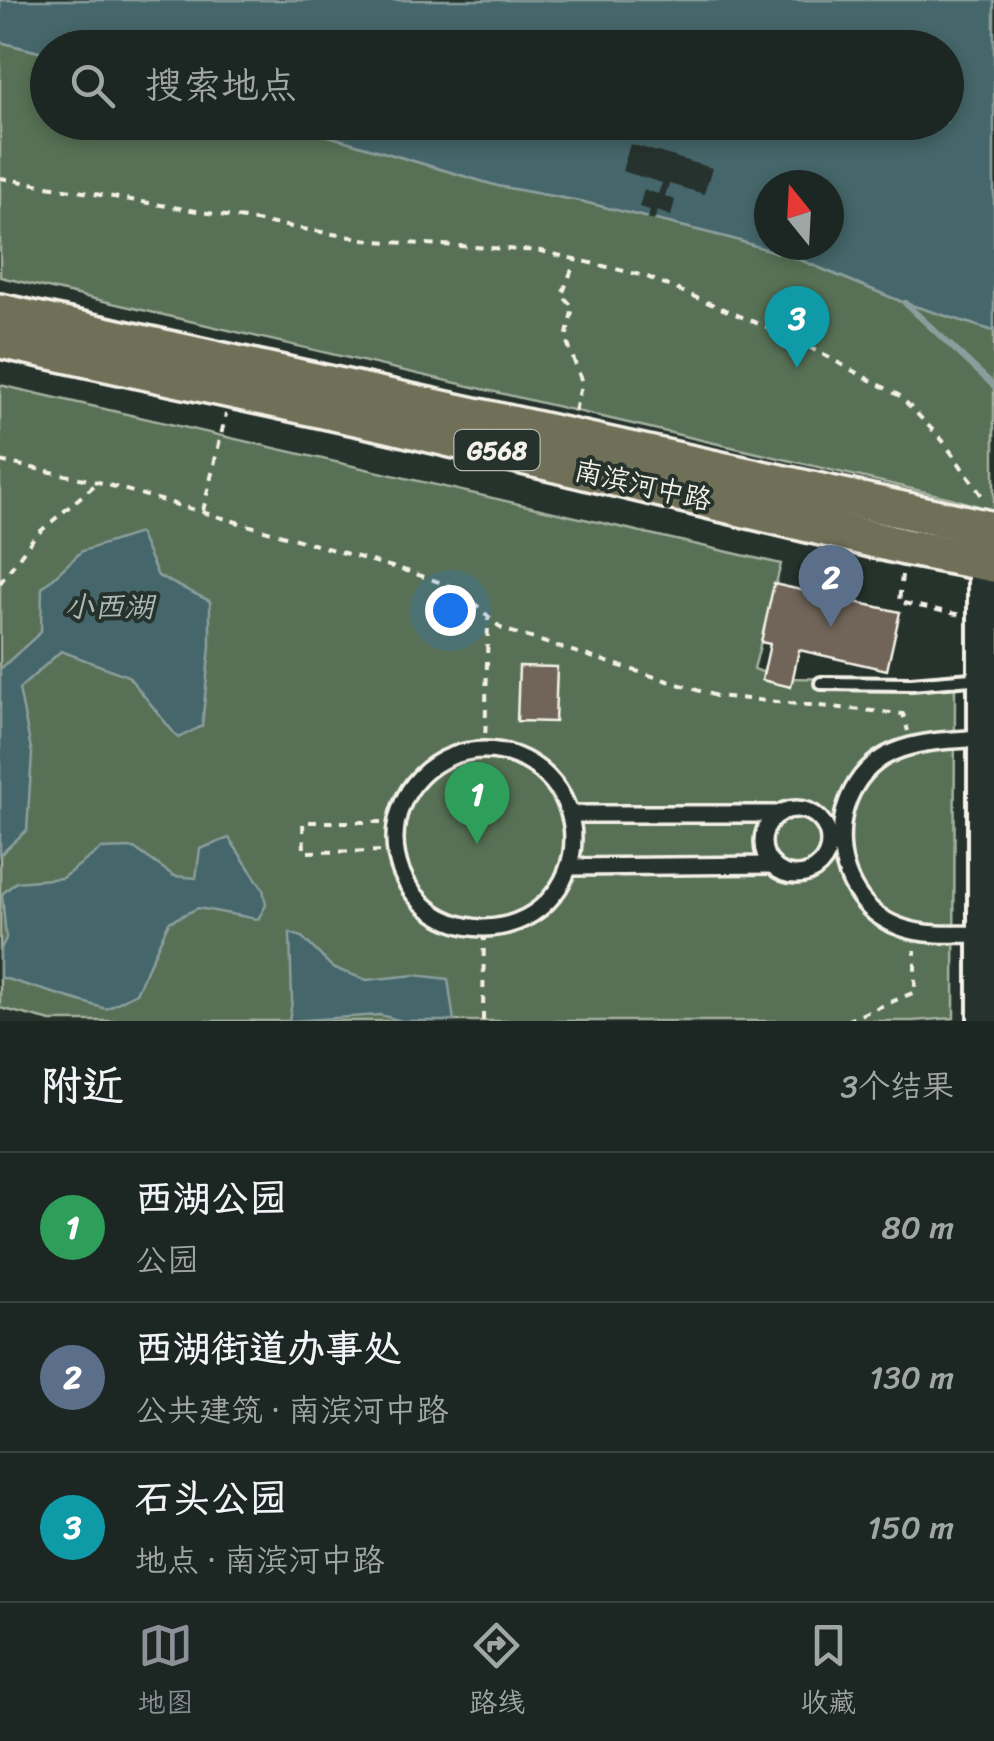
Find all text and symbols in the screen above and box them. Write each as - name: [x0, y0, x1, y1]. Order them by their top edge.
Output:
- search box: [30, 30, 964, 140]
- text: 搜索地点: [145, 52, 297, 119]
- icon: search: [65, 58, 120, 113]
- north arrow: [754, 170, 844, 260]
- pin: 3: [764, 286, 830, 368]
- road number: G568: [454, 430, 540, 470]
- street label: 南滨河中路: [569, 445, 717, 525]
- pin: 2: [798, 544, 864, 627]
- water label: 小西湖: [64, 580, 157, 634]
- your location: [425, 585, 476, 636]
- pin: 1: [444, 762, 510, 844]
- text: 附近: [40, 1049, 124, 1123]
- text: 3个结果: [840, 1058, 954, 1115]
- text: 西湖公园: [135, 1165, 287, 1232]
- text: 1: [66, 1199, 79, 1256]
- text: 80 m: [882, 1199, 954, 1256]
- text: 公园: [135, 1232, 199, 1289]
- text: 西湖街道办事处: [135, 1315, 401, 1382]
- text: 2: [63, 1349, 82, 1406]
- text: 130 m: [870, 1349, 954, 1406]
- text: 公共建筑 · 南滨河中路: [135, 1382, 448, 1439]
- text: 石头公园: [135, 1465, 287, 1532]
- text: 3: [64, 1499, 81, 1556]
- text: 150 m: [868, 1499, 954, 1556]
- text: 地点 · 南滨河中路: [135, 1532, 384, 1589]
- tab: 地图: [138, 1618, 194, 1727]
- tab: 路线: [469, 1618, 525, 1727]
- tab: 收藏: [800, 1618, 856, 1727]

